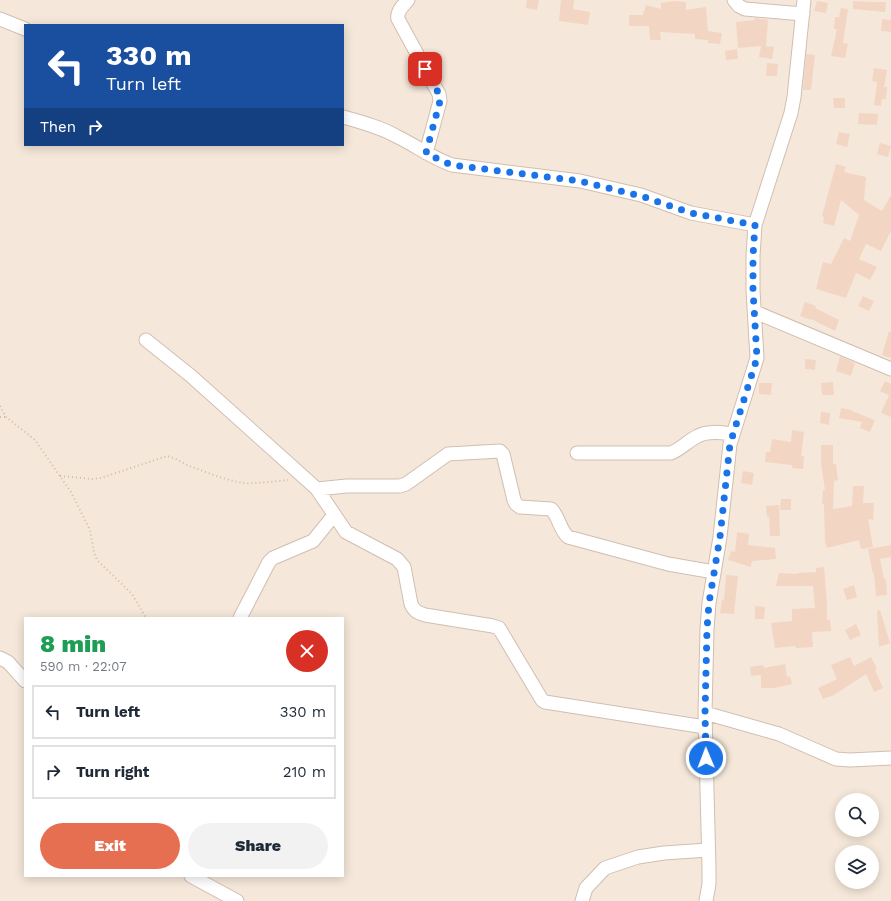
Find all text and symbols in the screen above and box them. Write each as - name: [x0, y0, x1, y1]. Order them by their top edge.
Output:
- text: 330 m: [106, 39, 192, 72]
- icon: left: [40, 40, 92, 92]
- pin: [408, 52, 442, 86]
- icon: arrive: [414, 58, 436, 80]
- text: Turn left: [106, 73, 181, 94]
- icon: right: [84, 116, 106, 138]
- text: Then: [40, 118, 76, 136]
- text: 8 min: [40, 630, 106, 658]
- button: close: [286, 630, 328, 672]
- text: 590 m · 22:07: [40, 659, 126, 674]
- icon: left: [42, 701, 64, 723]
- text: Turn left: [76, 703, 140, 721]
- text: 330 m: [280, 703, 326, 721]
- position arrow: [685, 737, 727, 779]
- icon: right: [42, 761, 64, 783]
- text: Turn right: [76, 763, 149, 781]
- text: 210 m: [283, 763, 326, 781]
- map controls: [835, 793, 879, 889]
- button: search: [835, 793, 879, 837]
- button: Exit: [40, 823, 180, 869]
- button: Share: [188, 823, 328, 869]
- button: layers: [835, 845, 879, 889]

